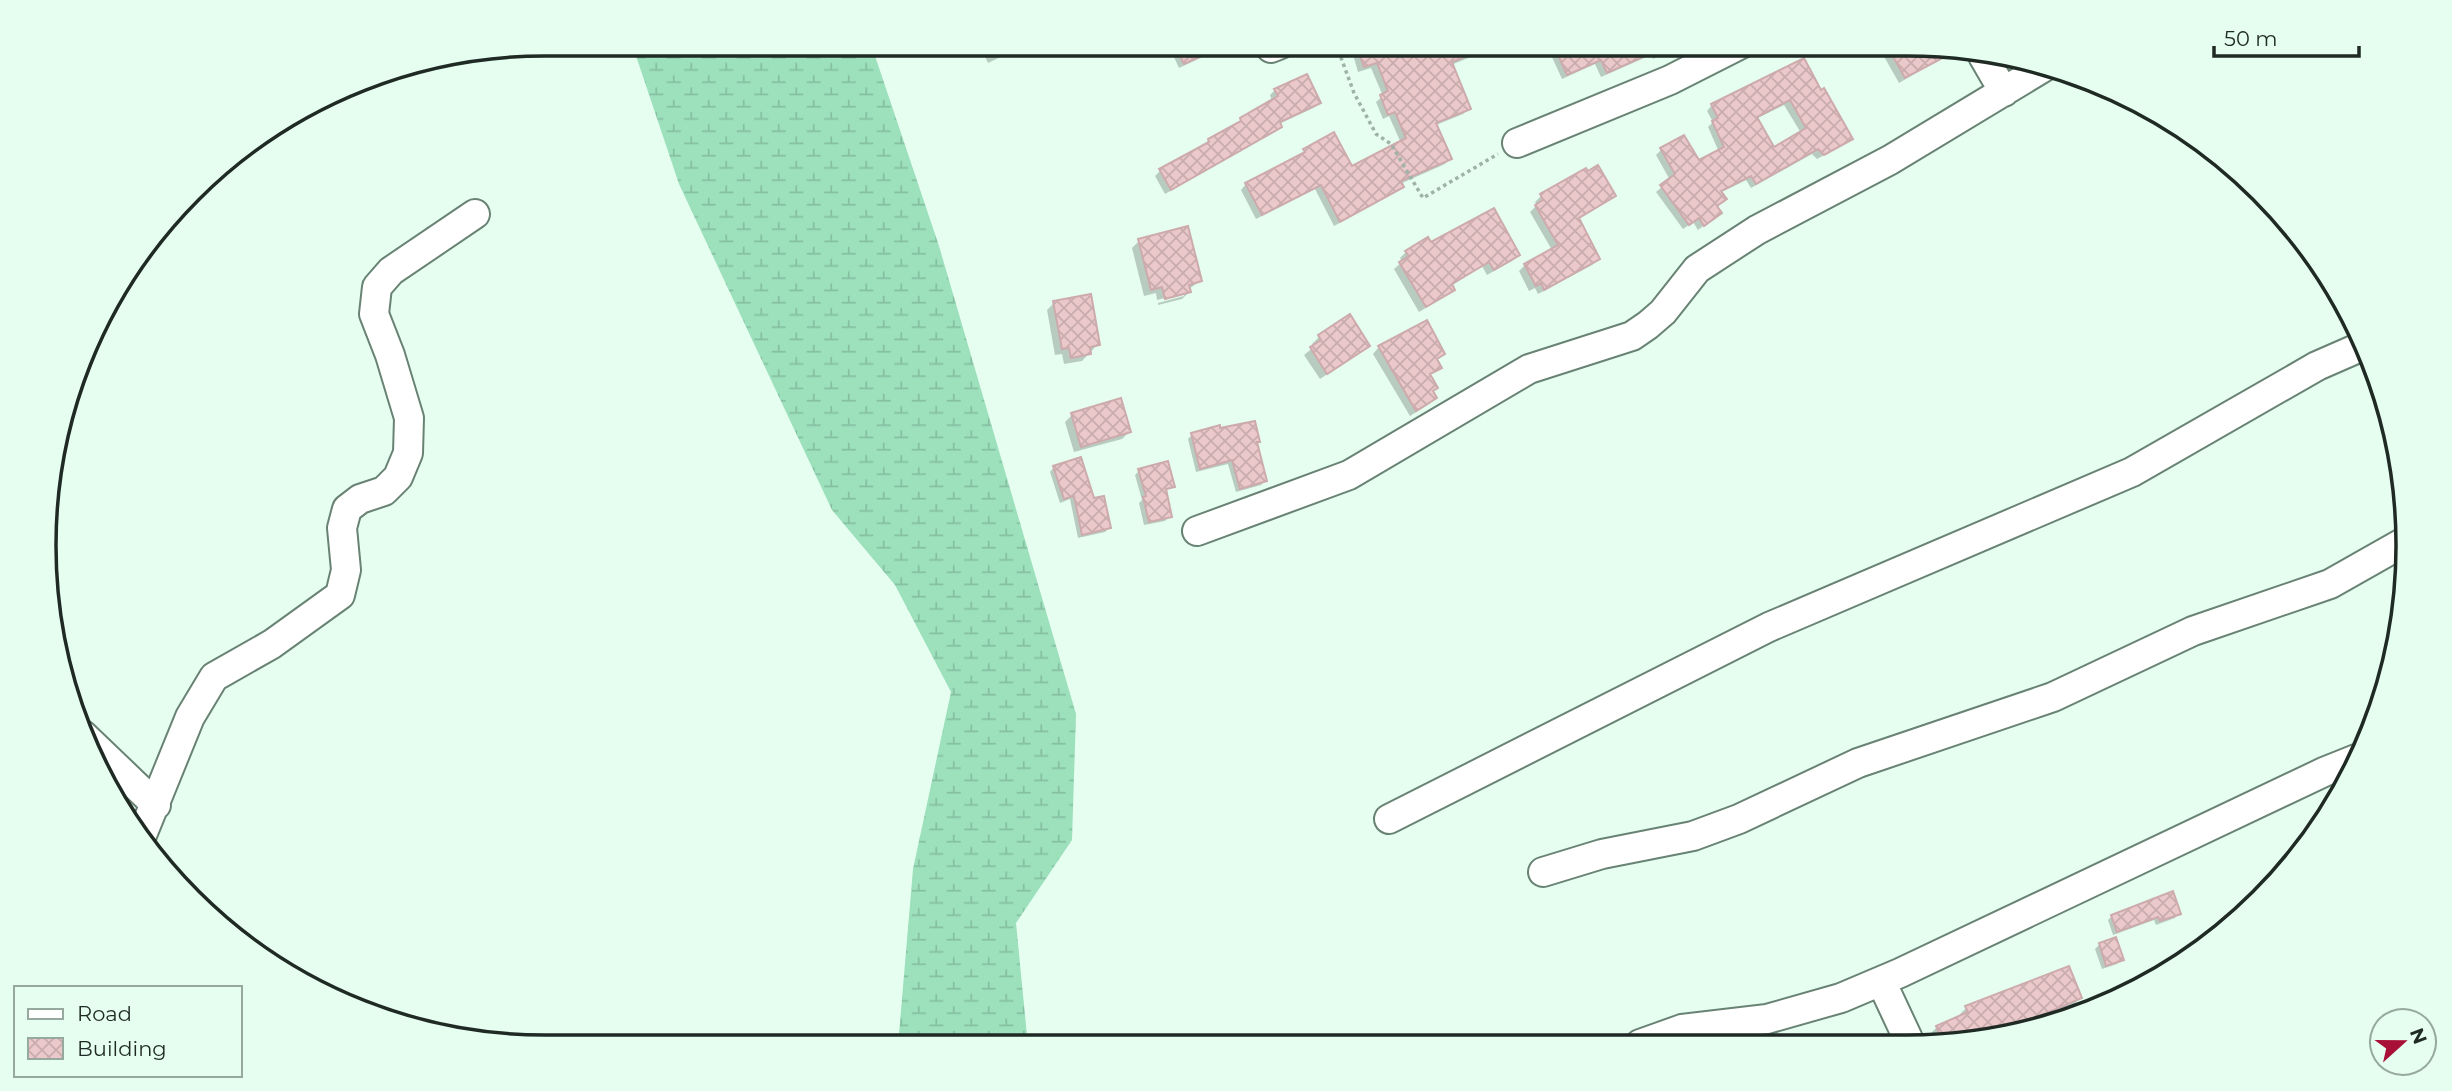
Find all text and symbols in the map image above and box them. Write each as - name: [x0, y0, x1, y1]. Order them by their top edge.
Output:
- scale bar: [2214, 14, 2359, 58]
- text: 50 m: [2224, 26, 2278, 51]
- legend: [14, 986, 242, 1077]
- text: Road: [77, 1001, 132, 1026]
- north arrow: [2368, 1007, 2438, 1077]
- text: N: [2405, 1025, 2432, 1047]
- text: Building: [77, 1036, 167, 1061]

